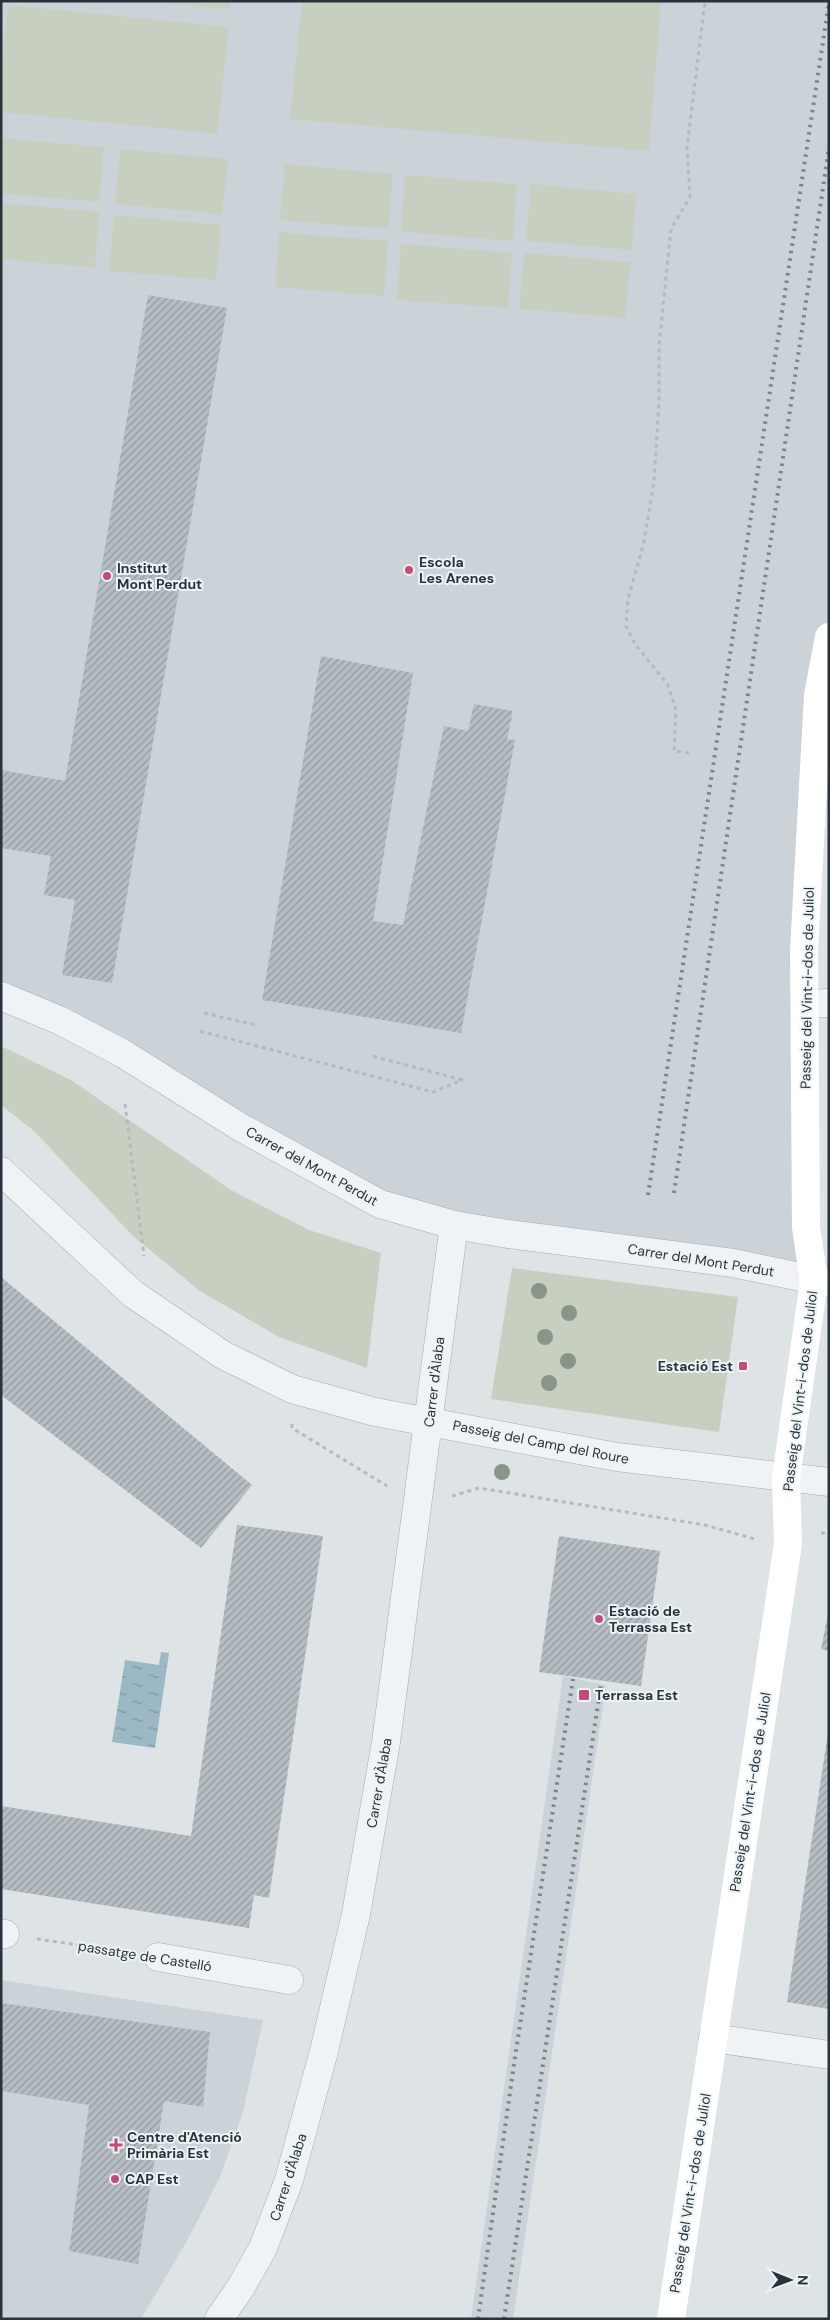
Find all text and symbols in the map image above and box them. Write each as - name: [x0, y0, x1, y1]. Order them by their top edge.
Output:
- place label: Escola Les Arenes: [419, 553, 494, 587]
- place label: Institut Mont Perdut: [117, 559, 202, 593]
- marker: Escola Les Arenes: [403, 564, 415, 576]
- marker: Institut Mont Perdut: [101, 570, 113, 582]
- street label: Passeig del Vint-i-dos de Juliol: [796, 887, 818, 1089]
- street label: Carrer del Mont Perdut: [243, 1122, 381, 1210]
- street label: Carrer del Mont Perdut: [626, 1240, 776, 1280]
- street label: Passeig del Vint-i-dos de Juliol: [779, 1290, 821, 1492]
- street label: Carrer d'Àlaba: [420, 1336, 448, 1428]
- place label: Estació Est: [658, 1357, 733, 1375]
- marker: Estació Est: [737, 1360, 749, 1372]
- street label: Passeig del Camp del Roure: [451, 1416, 631, 1468]
- place label: Estació de Terrassa Est: [609, 1602, 692, 1636]
- marker: Estació de Terrassa Est: [593, 1613, 605, 1625]
- place label: Terrassa Est: [595, 1686, 678, 1704]
- marker: Terrassa Est: [577, 1688, 591, 1702]
- street label: Passeig del Vint-i-dos de Juliol: [725, 1691, 775, 1893]
- street label: Carrer d'Àlaba: [362, 1737, 396, 1829]
- street label: passatge de Castelló: [77, 1937, 213, 1975]
- street label: Passeig del Vint-i-dos de Juliol: [665, 2092, 715, 2294]
- place label: Centre d'Atenció Primària Est: [127, 2128, 242, 2162]
- street label: Carrer d'Àlaba: [265, 2131, 311, 2223]
- marker: Centre d'Atenció Primària Est: [109, 2138, 123, 2152]
- place label: CAP Est: [125, 2170, 179, 2188]
- marker: CAP Est: [109, 2173, 121, 2185]
- north arrow: [765, 2255, 815, 2305]
- text: N: [794, 2275, 812, 2285]

